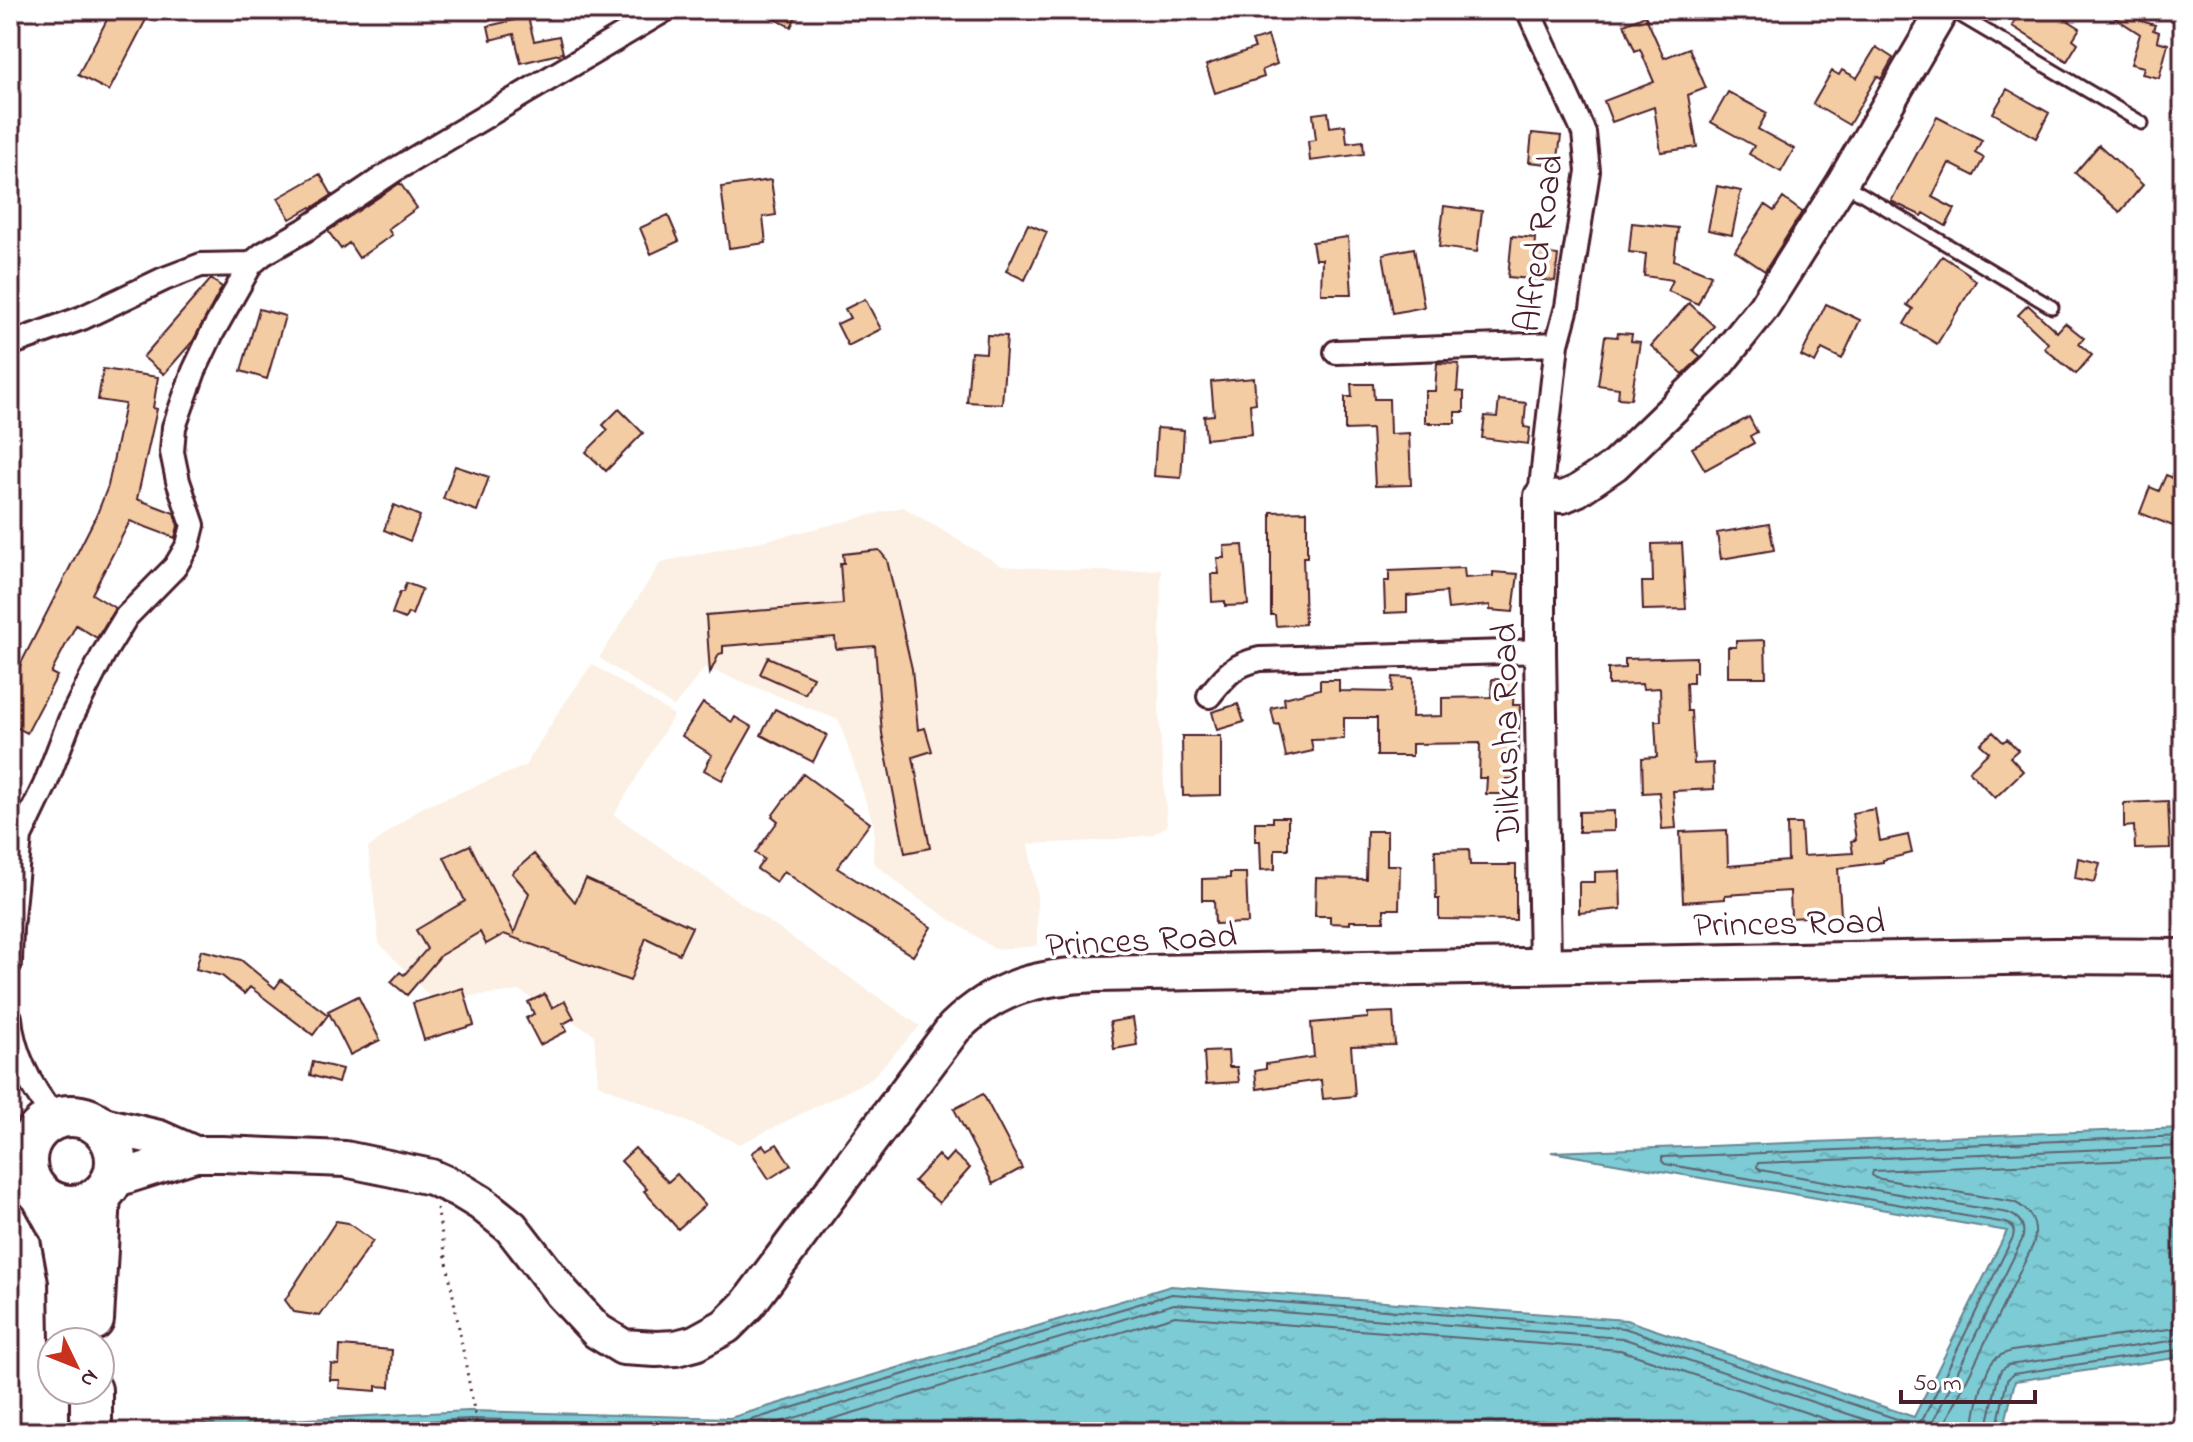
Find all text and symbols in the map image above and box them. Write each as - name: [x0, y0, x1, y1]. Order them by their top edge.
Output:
- street label: Alfred Road: [1503, 151, 1580, 336]
- street label: Dilkusha Road: [1480, 623, 1537, 842]
- street label: Princes Road: [1693, 897, 1885, 954]
- street label: Princes Road: [1044, 911, 1238, 974]
- north arrow: [36, 1326, 116, 1406]
- scale bar: [1901, 1354, 2035, 1404]
- text: N: [72, 1361, 105, 1394]
- text: 50 m: [1913, 1367, 1962, 1402]

